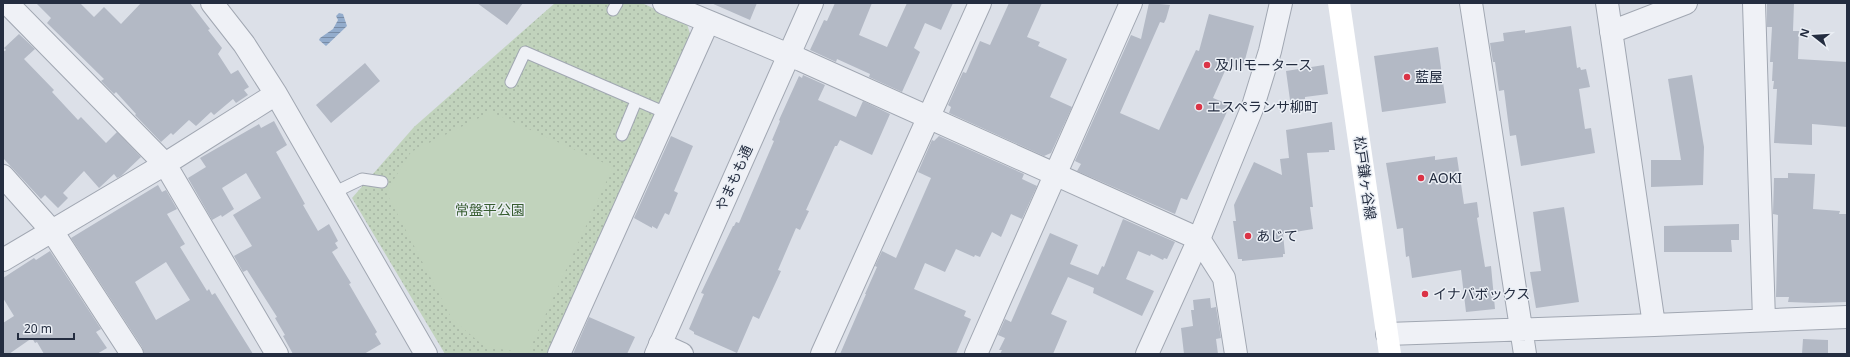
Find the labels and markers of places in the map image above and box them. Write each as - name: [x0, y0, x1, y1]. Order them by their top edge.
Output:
- place label: 及川モータース: [1215, 55, 1312, 74]
- marker: 及川モータース: [1202, 60, 1212, 70]
- place label: 藍屋: [1415, 67, 1443, 86]
- marker: 藍屋: [1402, 72, 1412, 82]
- place label: エスペランサ柳町: [1207, 97, 1318, 116]
- marker: エスペランサ柳町: [1194, 102, 1204, 112]
- place label: AOKI: [1429, 168, 1462, 187]
- marker: AOKI: [1416, 173, 1426, 183]
- place label: あじて: [1256, 226, 1298, 245]
- marker: あじて: [1243, 231, 1253, 241]
- place label: イナバボックス: [1433, 284, 1530, 303]
- marker: イナバボックス: [1420, 289, 1430, 299]

